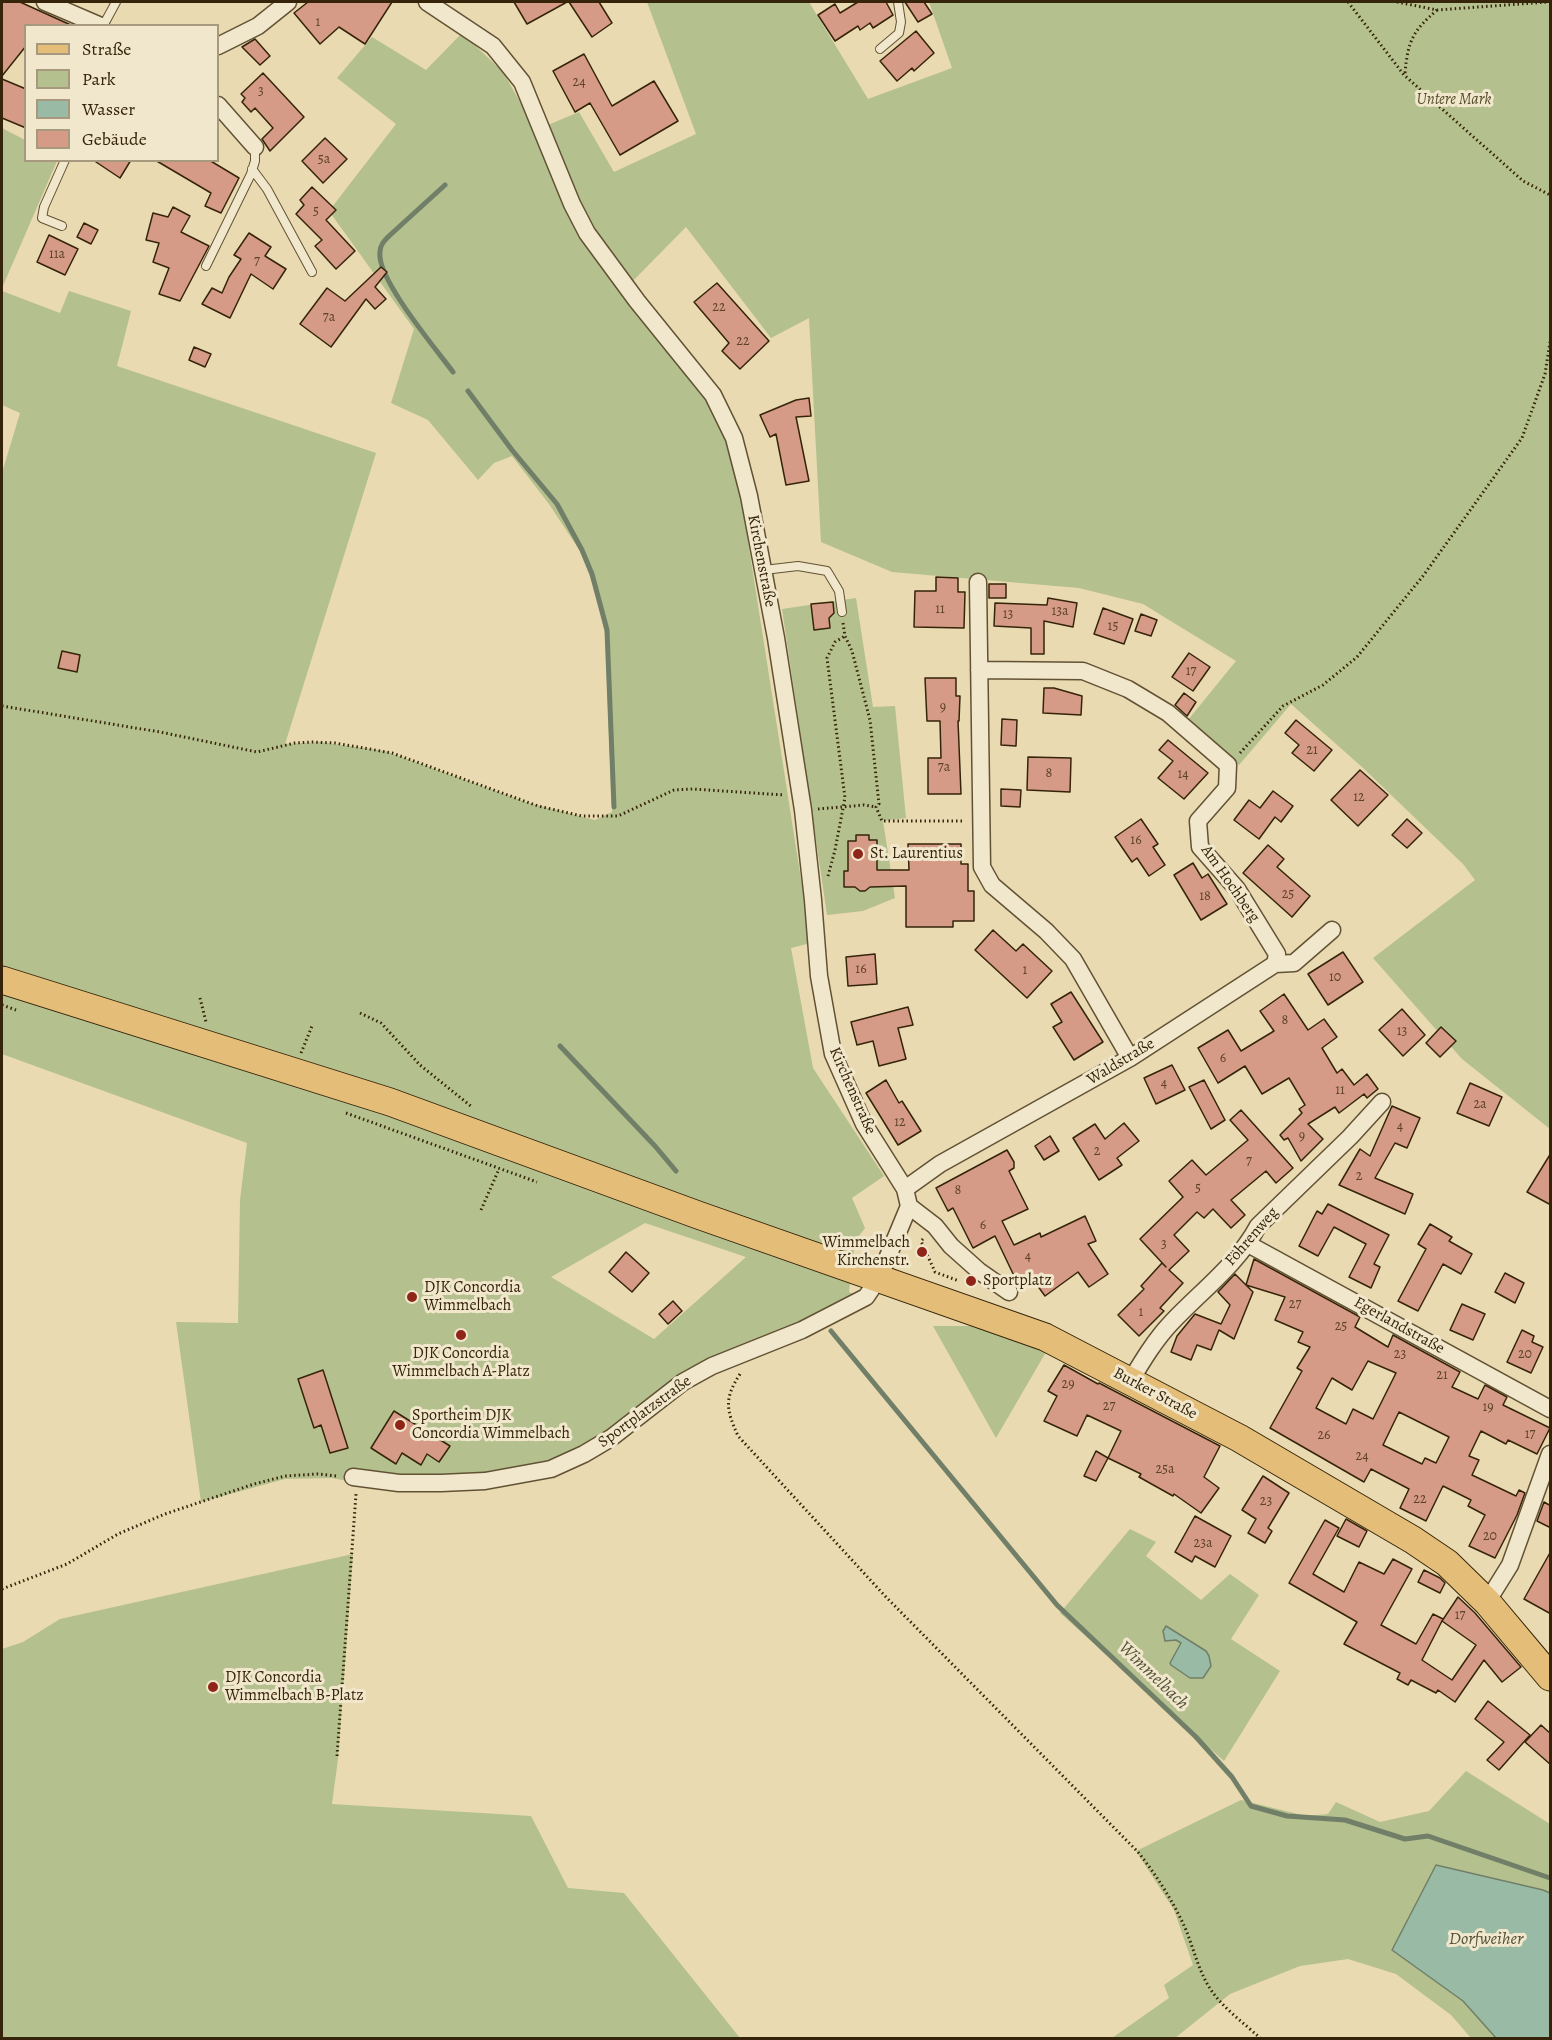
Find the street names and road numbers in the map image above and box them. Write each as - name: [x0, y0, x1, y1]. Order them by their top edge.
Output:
- street label: Kirchenstraße: [743, 513, 779, 609]
- street label: Am Hochberg: [1196, 842, 1264, 926]
- street label: Waldstraße: [1084, 1034, 1158, 1090]
- street label: Kirchenstraße: [824, 1044, 880, 1138]
- street label: Föhrenweg: [1221, 1204, 1283, 1270]
- street label: Egerlandstraße: [1350, 1293, 1448, 1359]
- street label: Burker Straße: [1110, 1364, 1200, 1424]
- street label: Sportplatzstraße: [595, 1372, 695, 1452]

